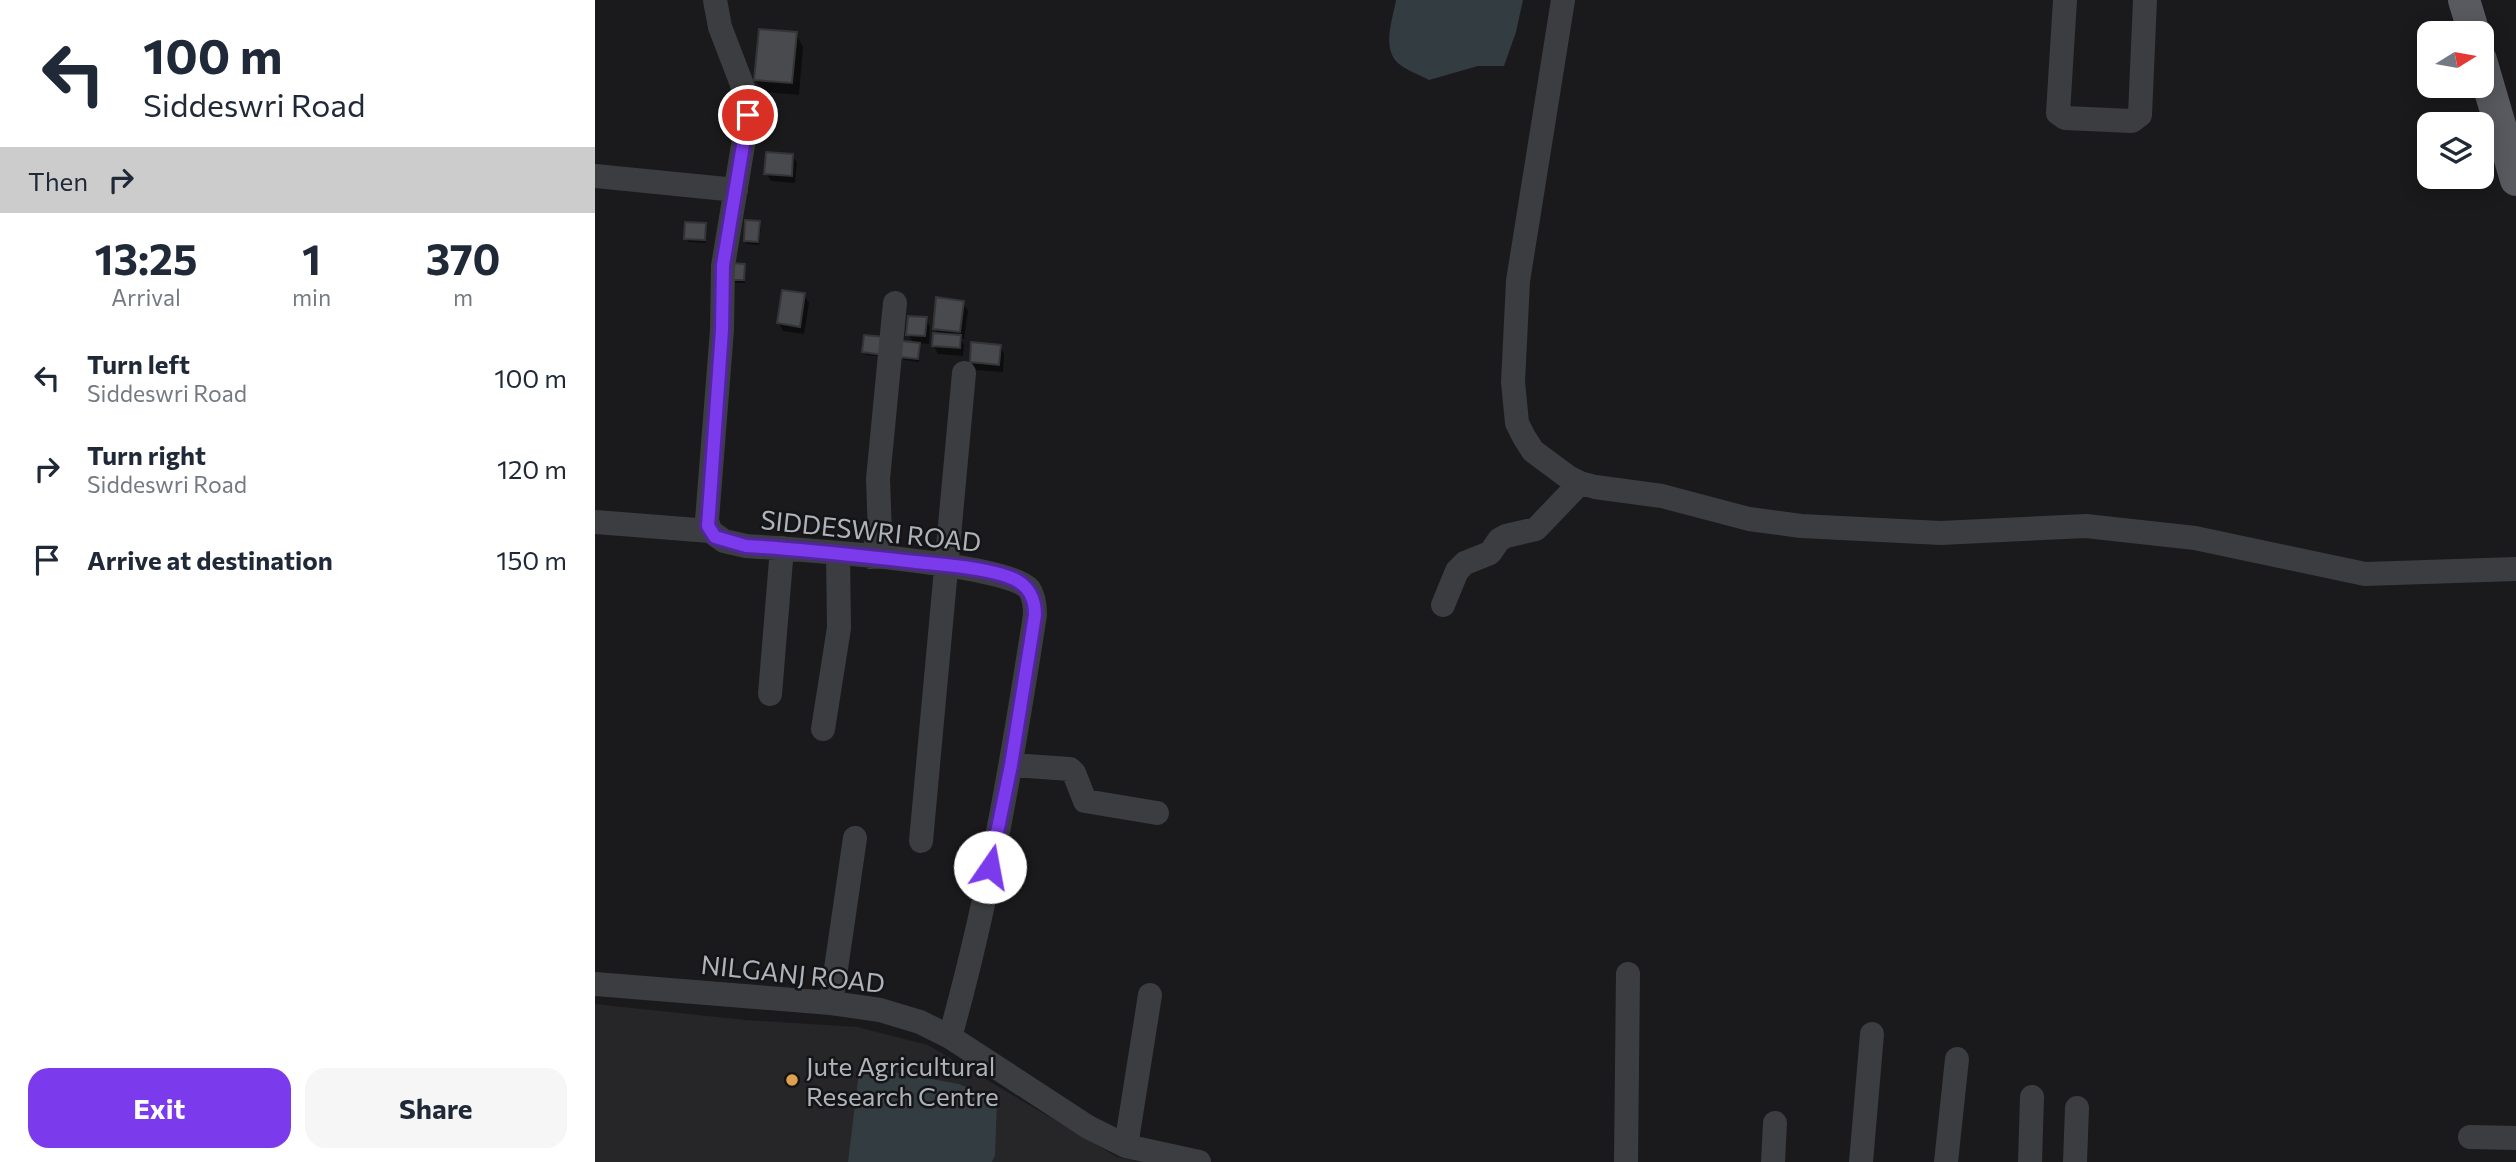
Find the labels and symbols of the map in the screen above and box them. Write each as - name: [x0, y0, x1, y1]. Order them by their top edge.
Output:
- north arrow: [2417, 21, 2494, 98]
- pin: [718, 85, 778, 145]
- street label: SIDDESWRI ROAD: [759, 503, 983, 557]
- position arrow: [953, 830, 1027, 904]
- street label: NILGANJ ROAD: [699, 948, 887, 998]
- place label: Jute Agricultural Research Centre: [806, 1050, 999, 1111]
- marker: Jute Agricultural Research Centre: [784, 1072, 800, 1088]

